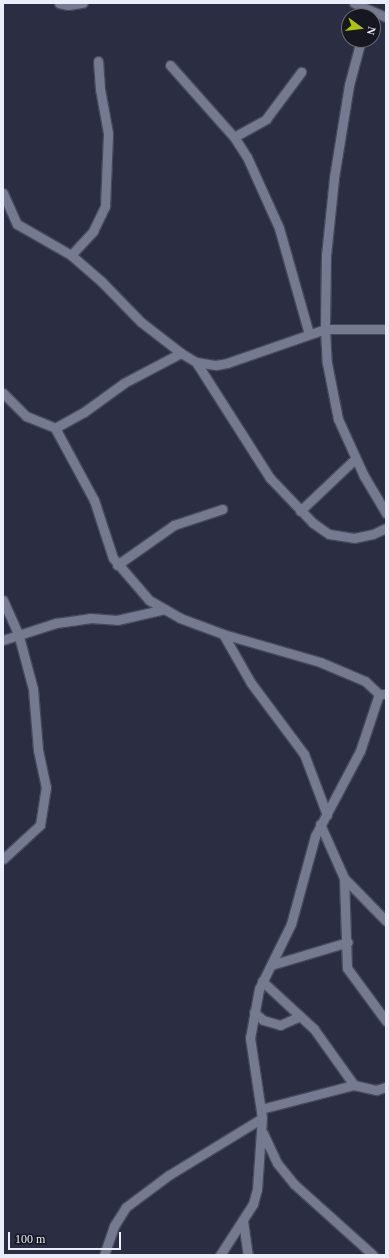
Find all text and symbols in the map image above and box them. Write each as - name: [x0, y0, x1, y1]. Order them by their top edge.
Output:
- north arrow: [341, 8, 381, 48]
- text: N: [365, 25, 378, 36]
- scale bar: [10, 1224, 123, 1250]
- text: 100 m: [15, 1232, 45, 1246]

